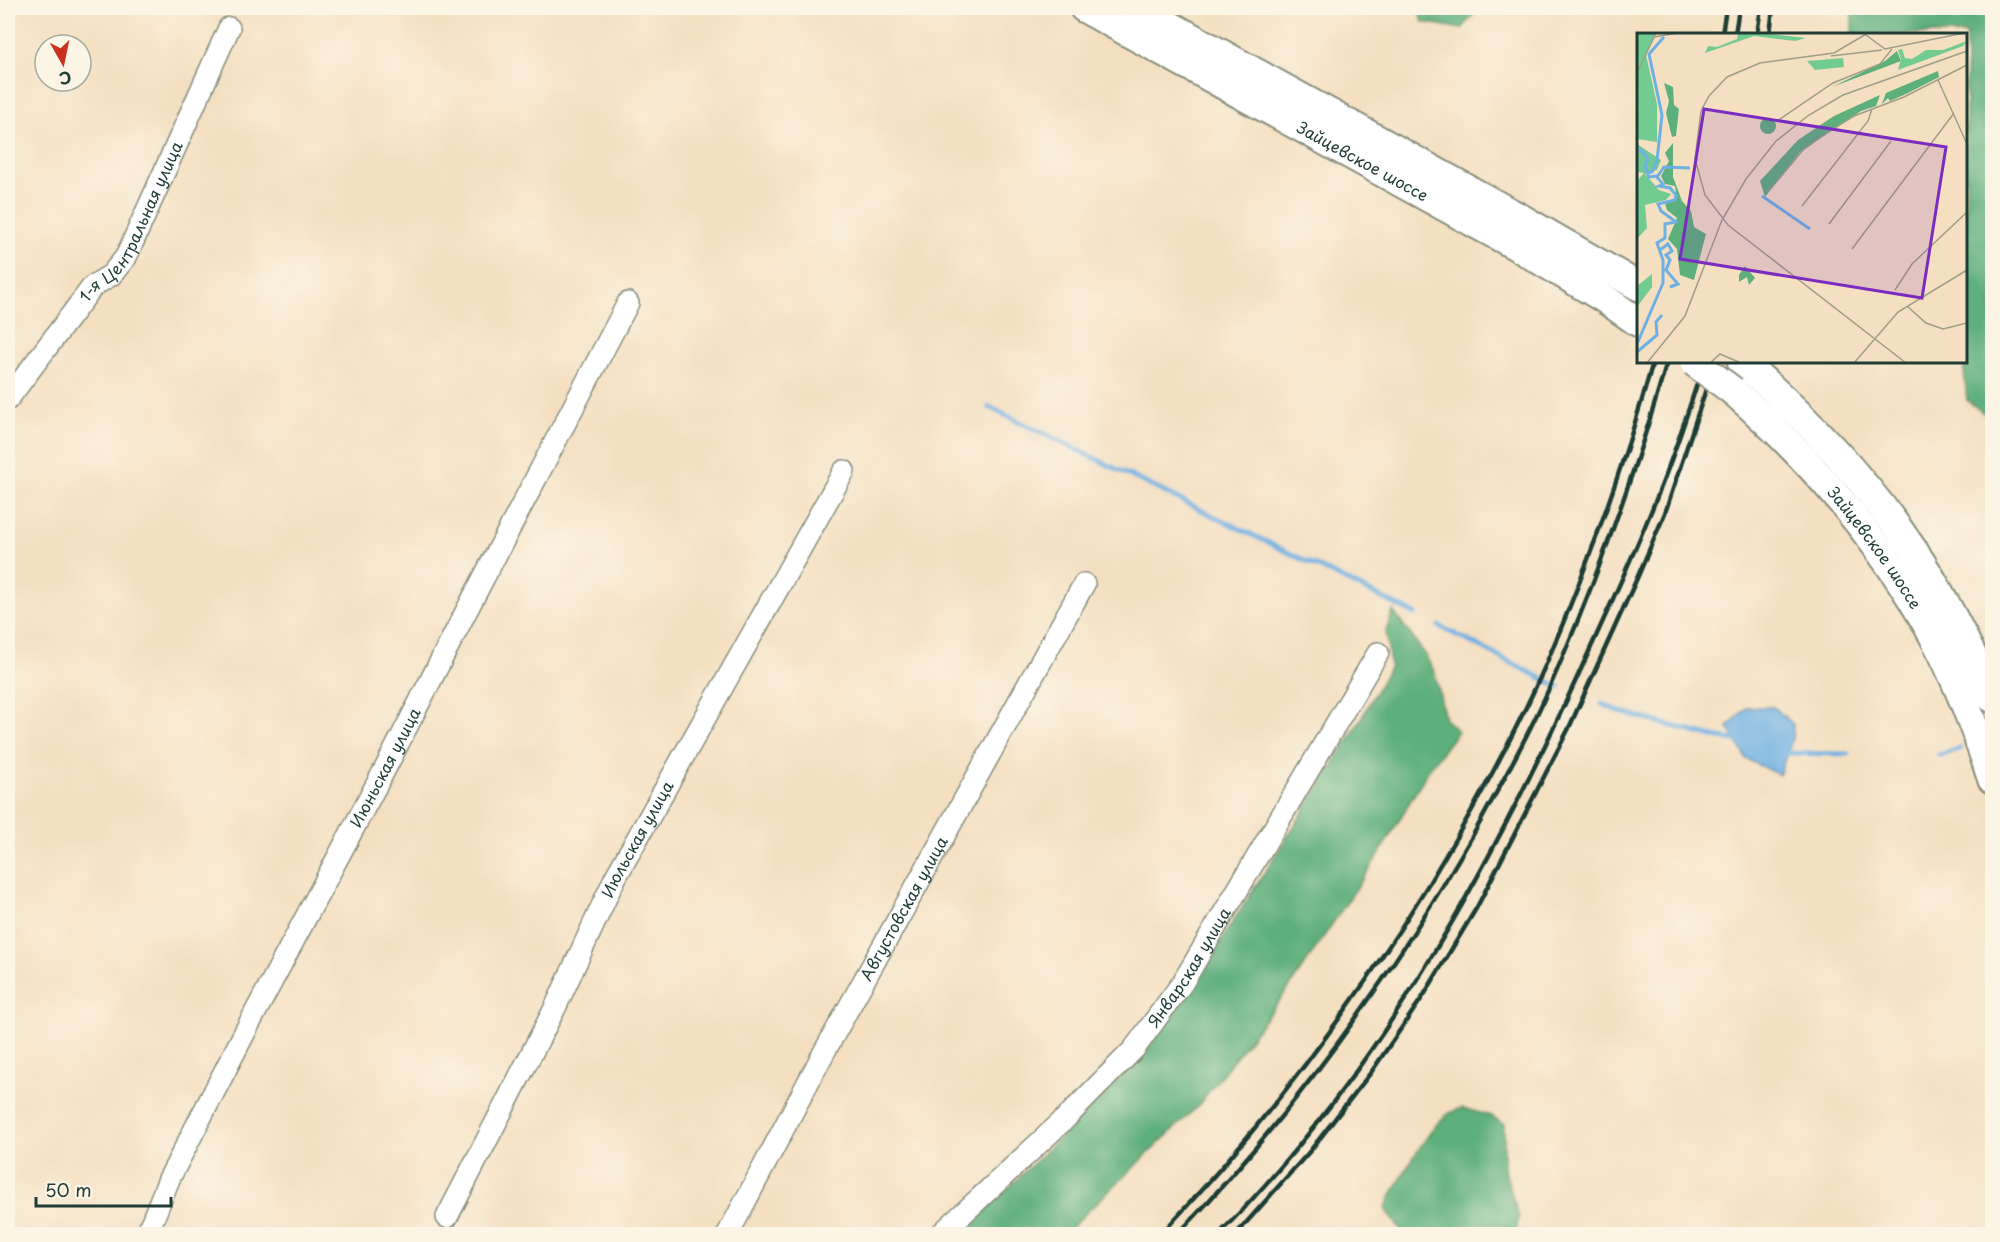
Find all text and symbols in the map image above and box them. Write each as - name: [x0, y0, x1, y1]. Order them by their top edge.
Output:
- north arrow: [33, 33, 93, 93]
- inset map: [1637, 33, 1967, 363]
- text: С: [58, 66, 73, 92]
- street label: Зайцевское шоссе: [1293, 115, 1433, 206]
- street label: 1-я Центральная улица: [72, 137, 188, 306]
- street label: Зайцевское шоссе: [1823, 481, 1928, 613]
- street label: Июньская улица: [343, 703, 426, 831]
- street label: Июльская улица: [595, 776, 678, 901]
- street label: Августовская улица: [853, 831, 953, 985]
- street label: Январская улица: [1141, 902, 1236, 1032]
- scale bar: [36, 1170, 171, 1208]
- text: 50 m: [45, 1176, 92, 1203]

